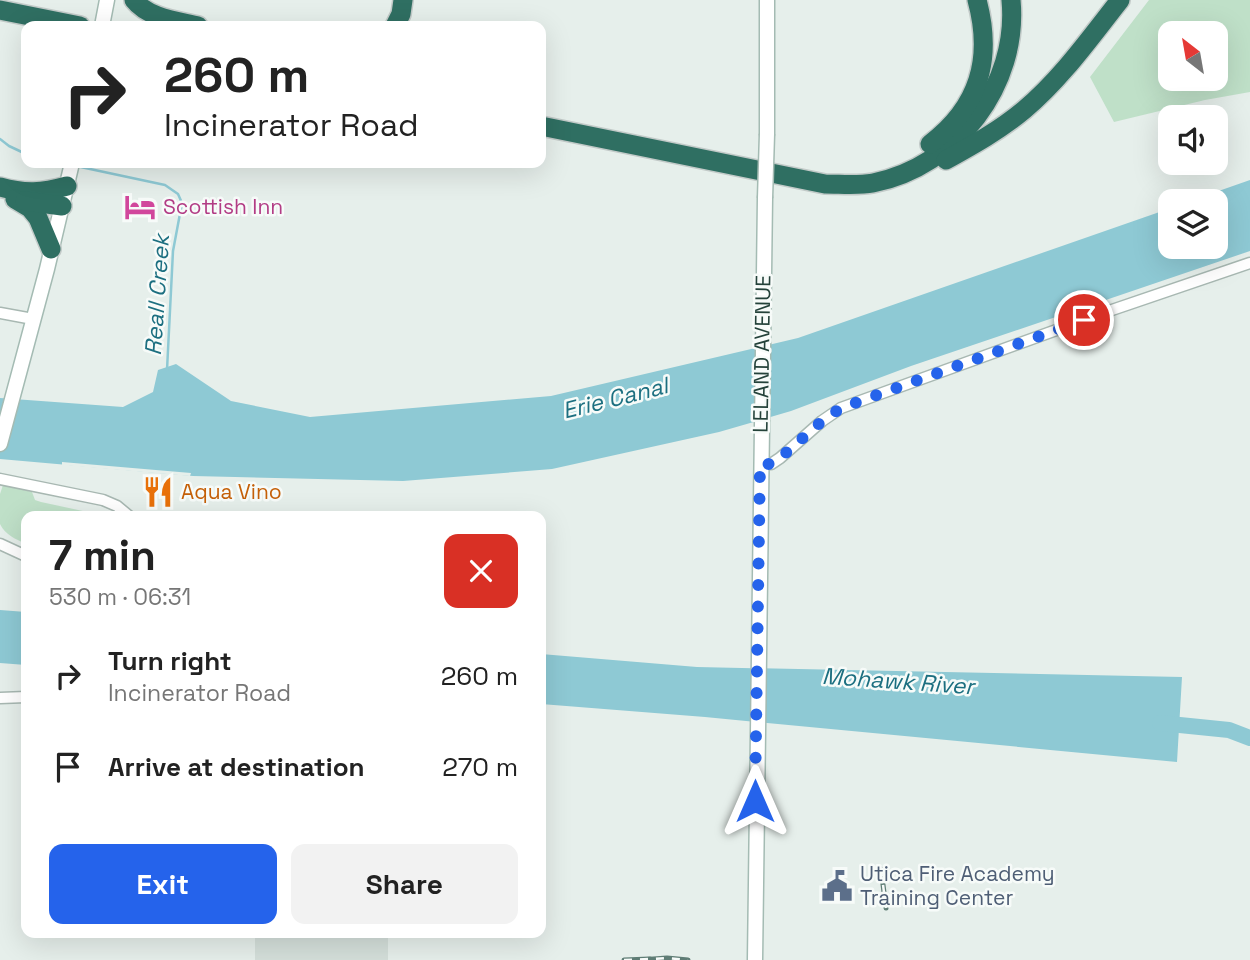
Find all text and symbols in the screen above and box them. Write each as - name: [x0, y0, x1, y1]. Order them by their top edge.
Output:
- north arrow: [1158, 21, 1228, 91]
- map controls: [1158, 21, 1228, 259]
- text: 260 m: [164, 44, 309, 106]
- icon: right: [49, 49, 140, 140]
- text: Incinerator Road: [164, 105, 419, 145]
- button: sound: [1158, 105, 1228, 175]
- button: layers: [1158, 189, 1228, 259]
- hotel icon: Scottish Inn: [123, 190, 157, 224]
- place label: Scottish Inn: [163, 193, 283, 220]
- water label: Reall Creek: [138, 231, 176, 356]
- street label: LELAND AVENUE: [747, 275, 776, 433]
- pin: [1054, 290, 1114, 350]
- icon: arrive: [1065, 301, 1103, 339]
- water label: Erie Canal: [559, 370, 673, 426]
- restaurant icon: Aqua Vino: [141, 475, 175, 509]
- place label: Aqua Vino: [181, 478, 282, 505]
- text: 7 min: [49, 529, 156, 582]
- button: close: [444, 534, 518, 608]
- text: 530 m · 06:31: [49, 582, 191, 612]
- text: Turn right: [108, 644, 232, 678]
- icon: right: [49, 657, 87, 695]
- text: 260 m: [441, 659, 518, 693]
- water label: Mohawk River: [821, 661, 977, 701]
- text: Incinerator Road: [108, 678, 291, 708]
- icon: arrive: [49, 748, 87, 786]
- text: Arrive at destination: [108, 750, 365, 784]
- text: 270 m: [442, 750, 518, 784]
- position arrow: [718, 764, 792, 838]
- button: Exit: [49, 844, 277, 924]
- button: Share: [291, 844, 518, 924]
- place label: Utica Fire Academy Training Center: [860, 860, 1055, 911]
- public building icon: Utica Fire Academy Training Center: [820, 869, 854, 903]

